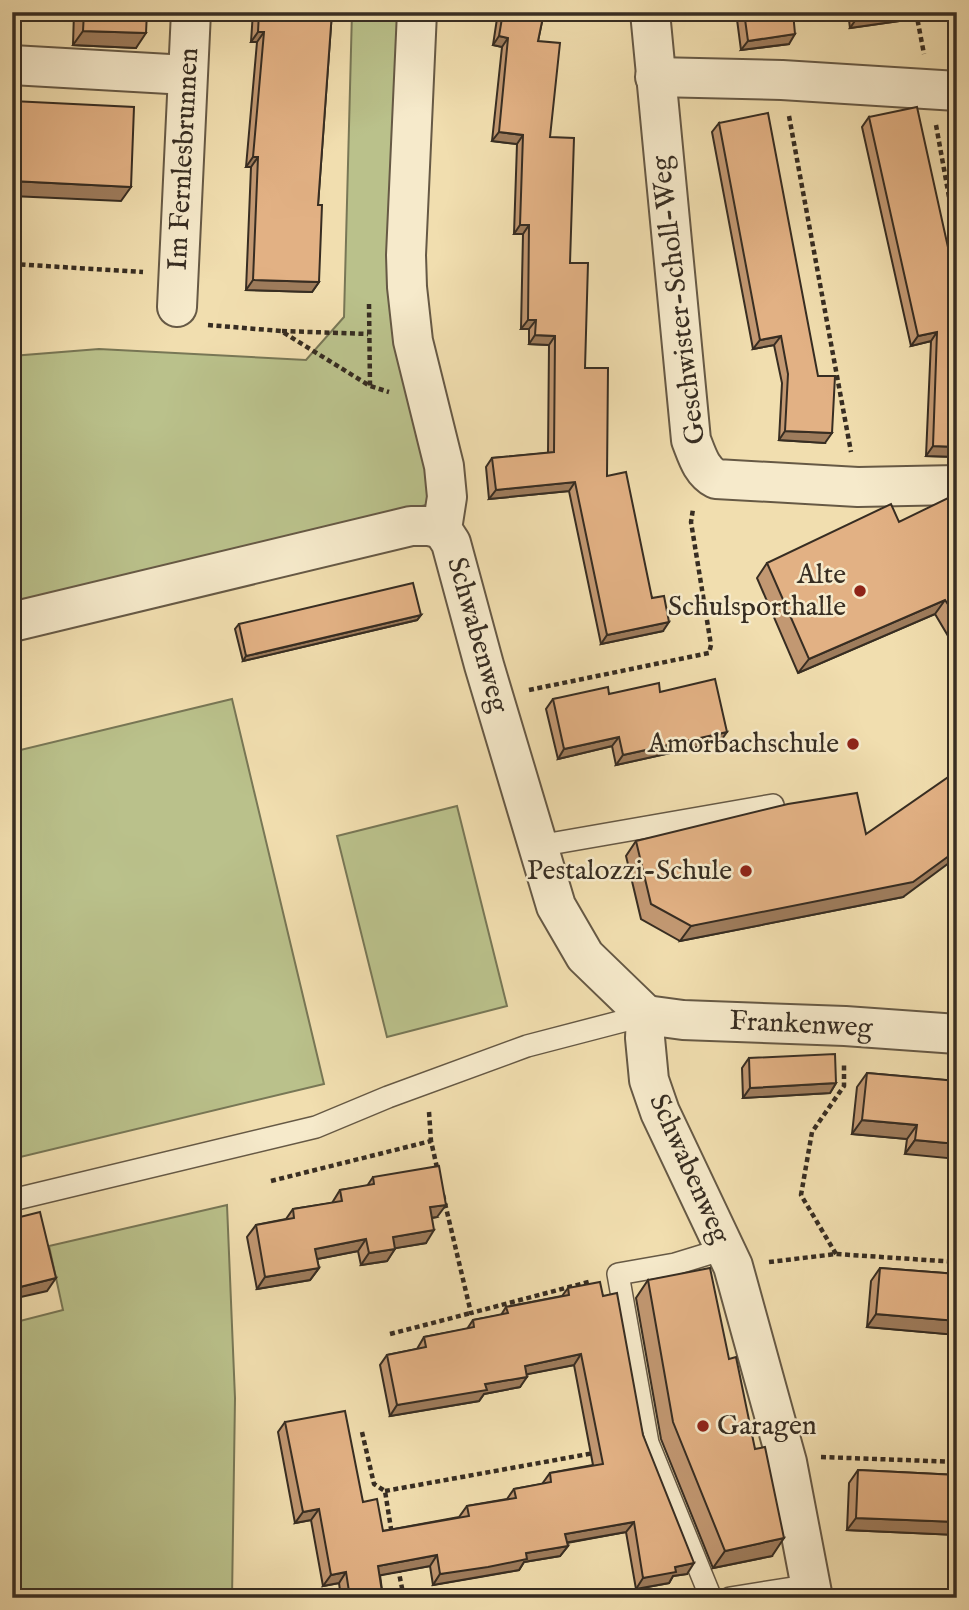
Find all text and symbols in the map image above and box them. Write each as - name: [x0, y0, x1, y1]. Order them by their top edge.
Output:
- street label: Im Fernlesbrunnen: [161, 47, 207, 271]
- street label: Geschwister-Scholl-Weg: [644, 153, 714, 446]
- street label: Schwabenweg: [438, 553, 516, 718]
- place label: Alte Schulsporthalle: [668, 558, 846, 625]
- marker: Alte Schulsporthalle: [852, 583, 868, 599]
- place label: Amorbachschule: [647, 727, 839, 762]
- marker: Amorbachschule: [845, 736, 861, 752]
- place label: Pestalozzi-Schule: [527, 854, 732, 889]
- marker: Pestalozzi-Schule: [738, 863, 754, 879]
- street label: Frankenweg: [729, 1004, 874, 1046]
- street label: Schwabenweg: [640, 1089, 738, 1250]
- place label: Garagen: [717, 1409, 817, 1444]
- marker: Garagen: [695, 1418, 711, 1434]

